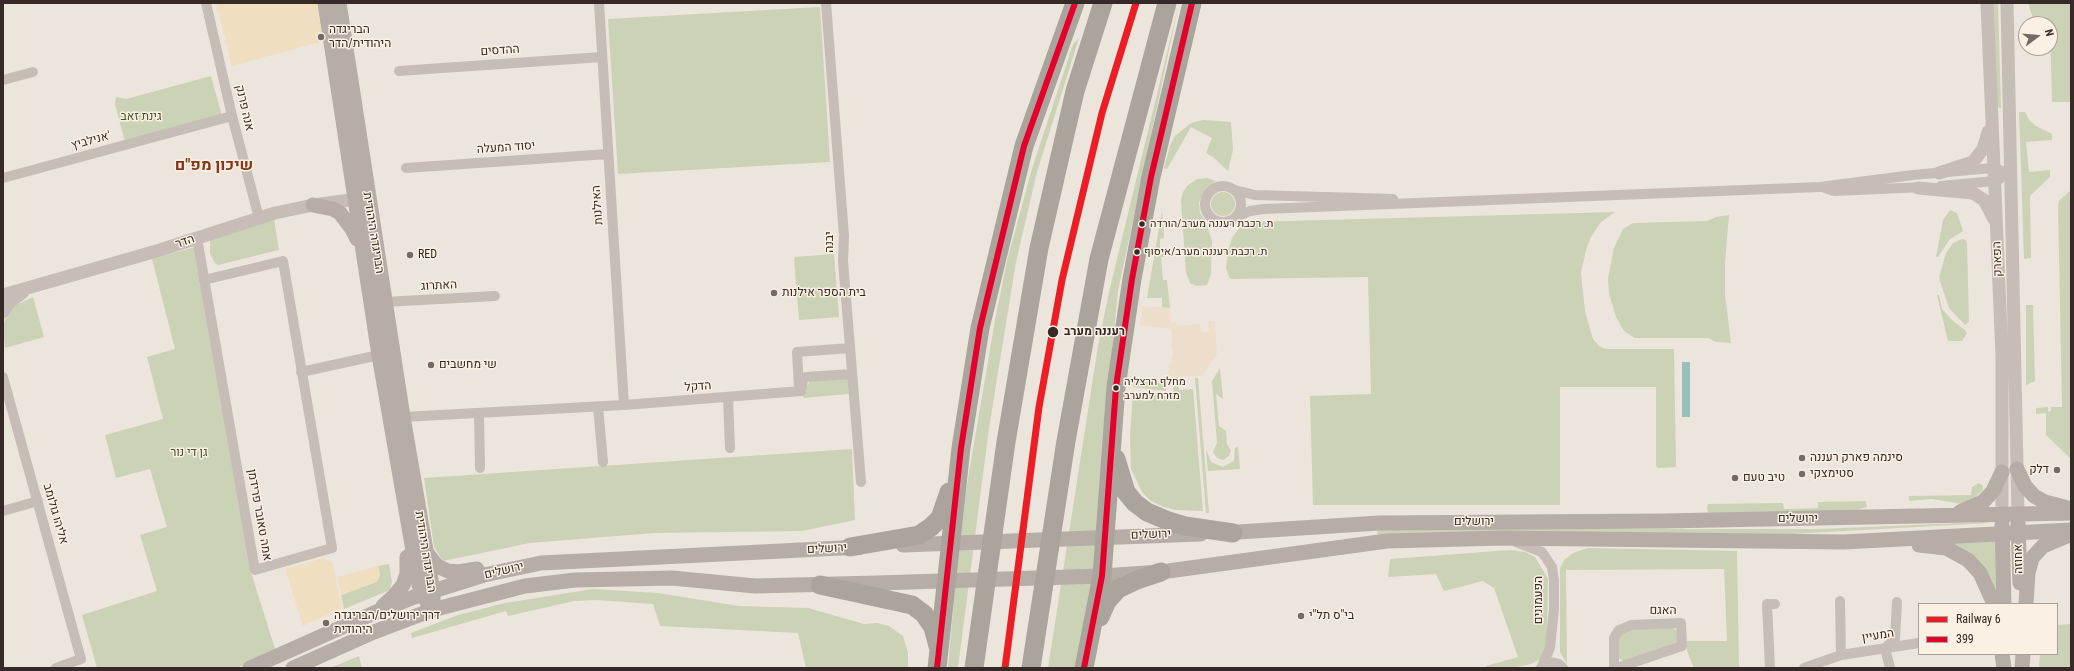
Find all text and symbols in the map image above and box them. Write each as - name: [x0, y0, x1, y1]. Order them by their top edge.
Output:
- north arrow: [2018, 16, 2058, 56]
- place label: הבריגדה היהודית/הדר: [329, 23, 391, 51]
- text: N: [2042, 28, 2056, 38]
- marker: הבריגדה היהודית/הדר: [316, 32, 326, 42]
- street label: ההדסים: [480, 42, 520, 60]
- street label: אנה פרנק: [232, 83, 256, 133]
- park label: גינת זאב: [120, 110, 162, 124]
- street label: אנילביץ': [70, 129, 112, 153]
- street label: יסוד המעלה: [476, 139, 536, 157]
- district label: שיכון מפ"ם: [175, 156, 253, 176]
- street label: האילנות: [589, 185, 607, 225]
- street label: הבריגדה היהודית: [359, 191, 387, 275]
- place label: ת. רכבת רעננה מערב/הורדה: [1150, 217, 1273, 231]
- marker: ת. רכבת רעננה מערב/הורדה: [1137, 219, 1147, 229]
- street label: יבנה: [823, 231, 837, 253]
- street label: הדר: [174, 232, 196, 252]
- street label: הפארק: [1990, 241, 2006, 277]
- place label: ת. רכבת רעננה מערב/איסוף: [1144, 245, 1267, 259]
- marker: ת. רכבת רעננה מערב/איסוף: [1132, 247, 1142, 257]
- place label: RED: [418, 248, 437, 262]
- marker: RED: [405, 250, 415, 260]
- street label: האתרוג: [420, 278, 458, 294]
- place label: בית הספר אילנות: [782, 286, 866, 300]
- marker: בית הספר אילנות: [769, 288, 779, 298]
- marker: רעננה מערב: [1046, 325, 1060, 339]
- place label: רעננה מערב: [1064, 325, 1125, 339]
- place label: שי מחשבים: [439, 358, 497, 372]
- marker: שי מחשבים: [426, 360, 436, 370]
- place label: מחלף הרצליה מזרח למערב: [1124, 375, 1186, 401]
- street label: הדקל: [684, 379, 712, 395]
- marker: מחלף הרצליה מזרח למערב: [1111, 383, 1121, 393]
- park label: גן די נור: [170, 446, 208, 460]
- place label: סינמה פארק רעננה: [1810, 451, 1903, 465]
- marker: סינמה פארק רעננה: [1797, 453, 1807, 463]
- place label: דלק: [2029, 463, 2049, 477]
- marker: דלק: [2052, 465, 2062, 475]
- place label: סטימצקי: [1810, 467, 1854, 481]
- street label: אמה טאובר פרידמן: [244, 468, 274, 562]
- marker: סטימצקי: [1797, 469, 1807, 479]
- place label: טיב טעם: [1743, 471, 1785, 485]
- marker: טיב טעם: [1730, 473, 1740, 483]
- street label: אליהו גולומב: [39, 482, 71, 546]
- street label: הבריגדה היהודית: [411, 510, 439, 594]
- street label: ירושלים: [1778, 512, 1818, 526]
- street label: ירושלים: [1454, 515, 1494, 529]
- street label: ירושלים: [1131, 527, 1171, 543]
- street label: ירושלים: [807, 541, 847, 557]
- street label: אחוזה: [2012, 544, 2026, 574]
- street label: ירושלים: [483, 559, 525, 583]
- street label: הפעמונים: [1532, 576, 1546, 624]
- legend: [1918, 603, 2058, 655]
- street label: האגם: [1649, 604, 1677, 618]
- place label: דרך ירושלים/הבריגדה היהודית: [334, 609, 440, 637]
- place label: בי"ס תל"י: [1309, 609, 1354, 623]
- marker: בי"ס תל"י: [1296, 611, 1306, 621]
- text: Railway 6: [1956, 612, 2001, 626]
- marker: דרך ירושלים/הבריגדה היהודית: [321, 618, 331, 628]
- street label: המעיין: [1861, 626, 1895, 646]
- text: 399: [1956, 632, 1974, 646]

